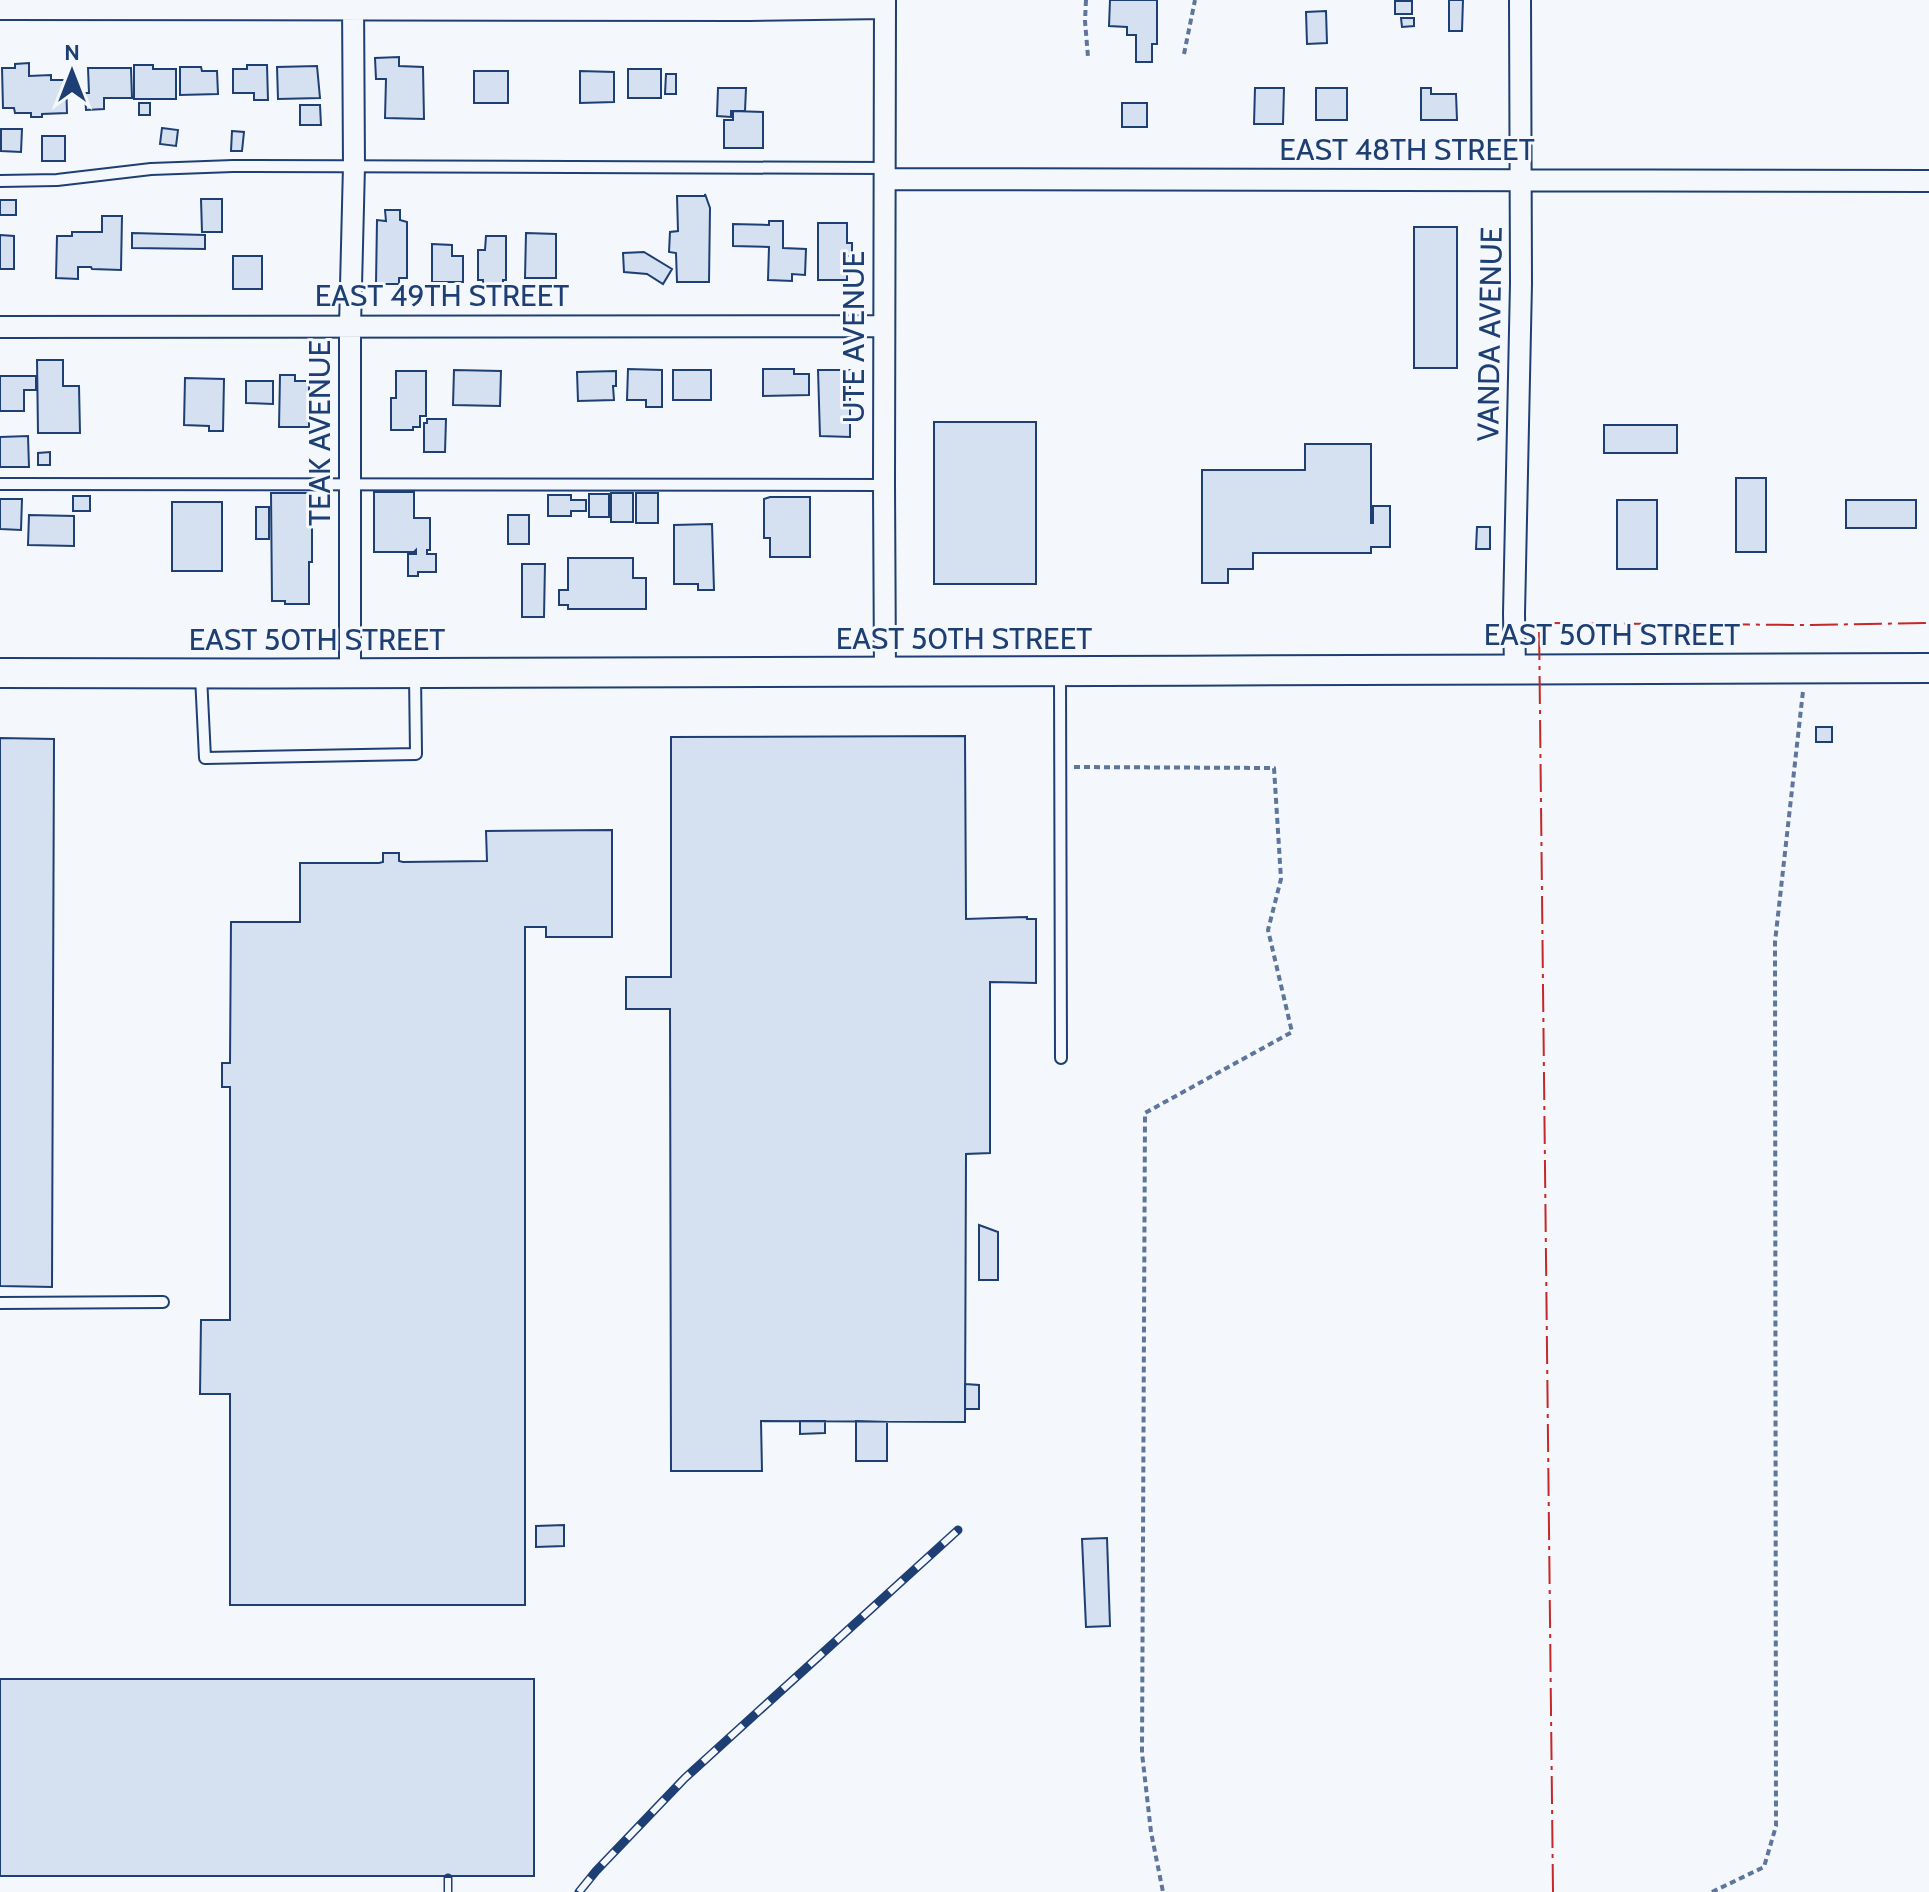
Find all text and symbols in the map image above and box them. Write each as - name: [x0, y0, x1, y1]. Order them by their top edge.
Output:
- north arrow: [32, 32, 112, 112]
- text: N: [64, 39, 80, 66]
- street label: EAST 48TH STREET: [1279, 131, 1535, 168]
- street label: VANDA AVENUE: [1469, 226, 1510, 442]
- street label: UTE AVENUE: [835, 251, 872, 423]
- street label: EAST 49TH STREET: [315, 277, 569, 314]
- street label: TEAK AVENUE: [301, 340, 338, 526]
- street label: EAST 50TH STREET: [1484, 616, 1740, 653]
- street label: EAST 50TH STREET: [836, 620, 1092, 657]
- street label: EAST 50TH STREET: [189, 621, 445, 658]

